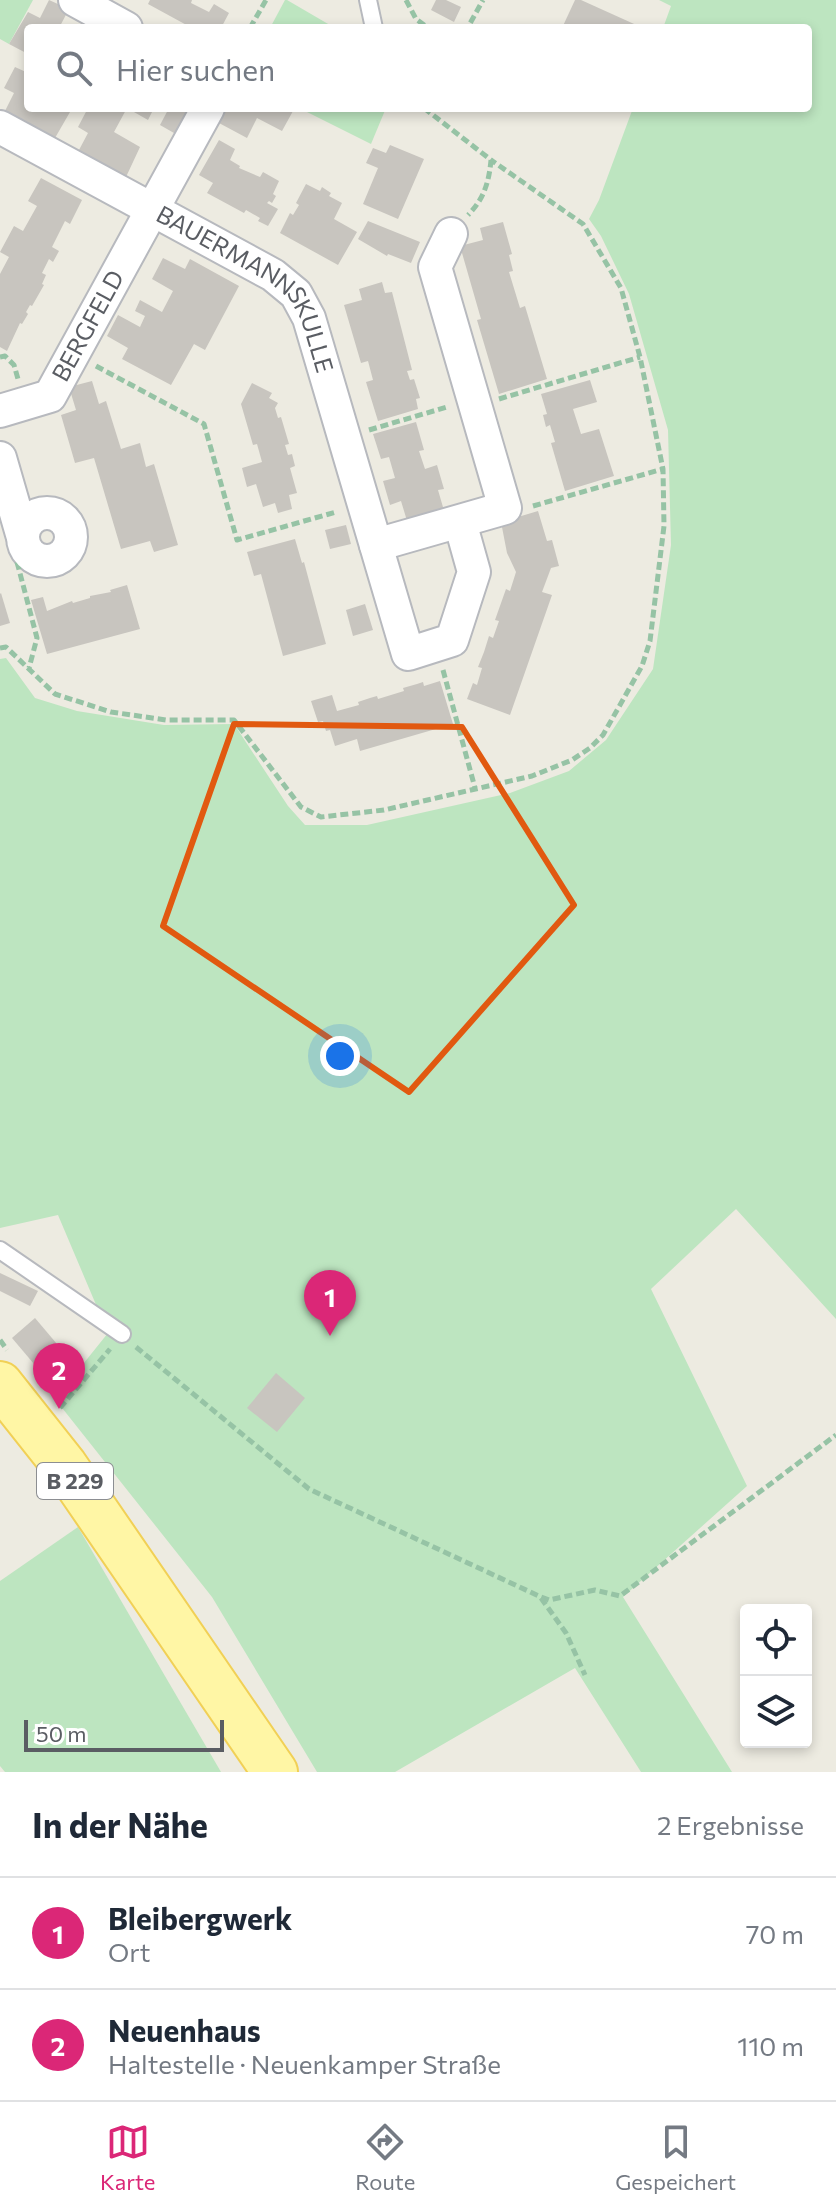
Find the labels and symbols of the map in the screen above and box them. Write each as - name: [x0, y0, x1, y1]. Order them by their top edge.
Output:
- street label: BAUERMANNSKULLE: [152, 199, 340, 376]
- street label: BERGFELD: [45, 265, 129, 386]
- your location: [320, 1036, 360, 1076]
- pin: 1: [304, 1270, 356, 1336]
- pin: 2: [33, 1343, 85, 1409]
- road number: B 229: [37, 1463, 113, 1499]
- scale bar: [24, 1716, 224, 1752]

